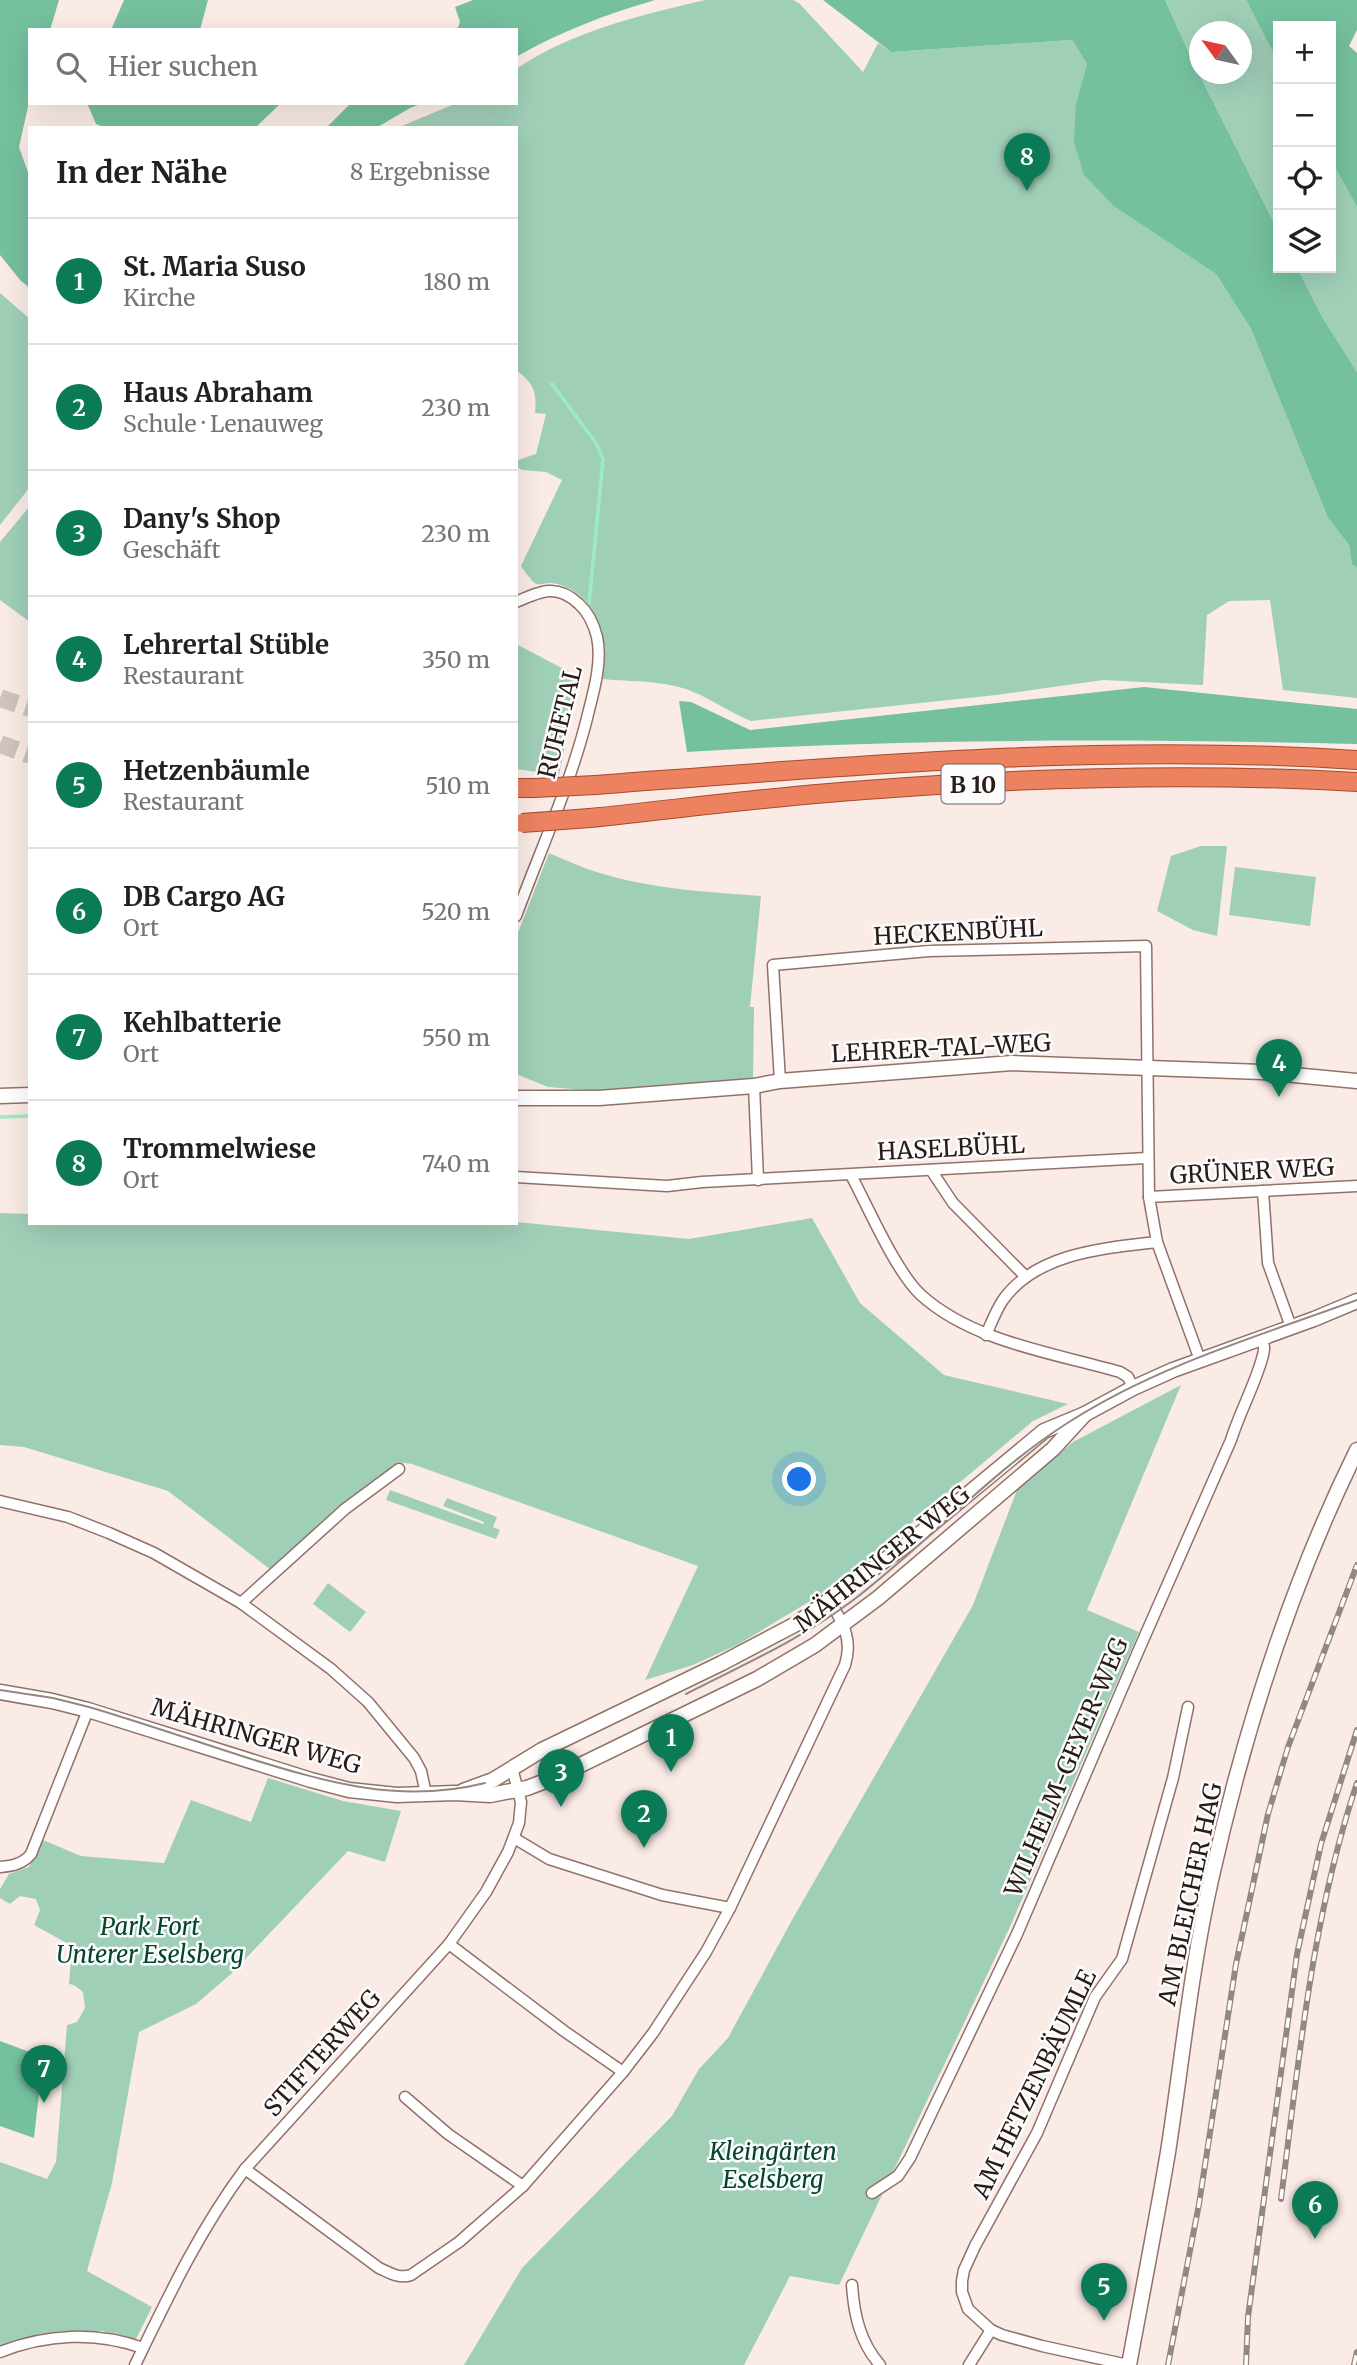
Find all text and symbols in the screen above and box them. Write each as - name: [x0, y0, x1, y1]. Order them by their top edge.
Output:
- north arrow: [1189, 21, 1252, 84]
- map controls: [1273, 21, 1336, 273]
- button: +: [1273, 21, 1336, 84]
- search box: [28, 28, 518, 105]
- icon: search: [52, 48, 90, 86]
- text: Hier suchen: [108, 50, 258, 83]
- button: −: [1273, 84, 1336, 147]
- pin: 8: [1004, 133, 1050, 191]
- button: locate: [1273, 147, 1336, 210]
- text: In der Nähe: [56, 153, 227, 191]
- text: 8 Ergebnisse: [350, 157, 490, 186]
- button: layers: [1273, 210, 1336, 273]
- text: St. Maria Suso: [123, 250, 306, 283]
- text: 1: [74, 267, 84, 296]
- text: 180 m: [424, 267, 490, 296]
- text: Kirche: [123, 283, 195, 312]
- text: Haus Abraham: [123, 376, 313, 409]
- text: 2: [72, 393, 86, 422]
- text: 230 m: [421, 393, 490, 422]
- text: Schule · Lenauweg: [123, 409, 323, 438]
- text: Dany's Shop: [123, 502, 281, 535]
- text: 3: [72, 519, 86, 548]
- text: 230 m: [421, 519, 490, 548]
- text: Geschäft: [123, 535, 221, 564]
- text: Lehrertal Stüble: [123, 628, 329, 661]
- text: 4: [72, 645, 86, 674]
- text: 350 m: [422, 645, 490, 674]
- text: Restaurant: [123, 661, 244, 690]
- street label: RUHETAL: [531, 662, 589, 782]
- text: Hetzenbäumle: [123, 754, 310, 787]
- road number: B 10: [942, 764, 1004, 804]
- text: 5: [72, 771, 86, 800]
- text: 510 m: [425, 771, 490, 800]
- text: Restaurant: [123, 787, 244, 816]
- text: DB Cargo AG: [123, 880, 285, 913]
- text: 6: [72, 897, 86, 926]
- text: 520 m: [421, 897, 490, 926]
- street label: HECKENBÜHL: [872, 912, 1044, 952]
- text: Ort: [123, 913, 159, 942]
- text: Kehlbatterie: [123, 1006, 281, 1039]
- text: 7: [72, 1023, 86, 1052]
- text: 550 m: [422, 1023, 490, 1052]
- street label: LEHRER-TAL-WEG: [830, 1027, 1052, 1069]
- text: Ort: [123, 1039, 159, 1068]
- pin: 4: [1256, 1039, 1302, 1097]
- street label: HASELBÜHL: [876, 1129, 1026, 1167]
- text: Trommelwiese: [123, 1132, 316, 1165]
- text: 8: [72, 1149, 86, 1178]
- text: 740 m: [422, 1149, 490, 1178]
- street label: GRÜNER WEG: [1169, 1151, 1336, 1191]
- text: Ort: [123, 1165, 159, 1194]
- your location: [782, 1462, 816, 1496]
- street label: MÄHRINGER WEG: [788, 1478, 977, 1639]
- street label: WILHELM-GEYER-WEG: [997, 1632, 1135, 1902]
- street label: MÄHRINGER WEG: [147, 1691, 365, 1781]
- pin: 1: [648, 1714, 694, 1772]
- pin: 3: [538, 1749, 584, 1807]
- street label: AM BLEICHER HAG: [1151, 1779, 1229, 2009]
- pin: 2: [621, 1790, 667, 1848]
- park label: Park Fort Unterer Eselsberg: [56, 1911, 244, 1970]
- street label: AM HETZENBÄUMLE: [965, 1964, 1103, 2205]
- street label: STIFTERWEG: [257, 1983, 388, 2123]
- pin: 7: [21, 2045, 67, 2103]
- park label: Kleingärten Eselsberg: [708, 2136, 837, 2195]
- pin: 6: [1292, 2181, 1338, 2239]
- pin: 5: [1081, 2263, 1127, 2321]

